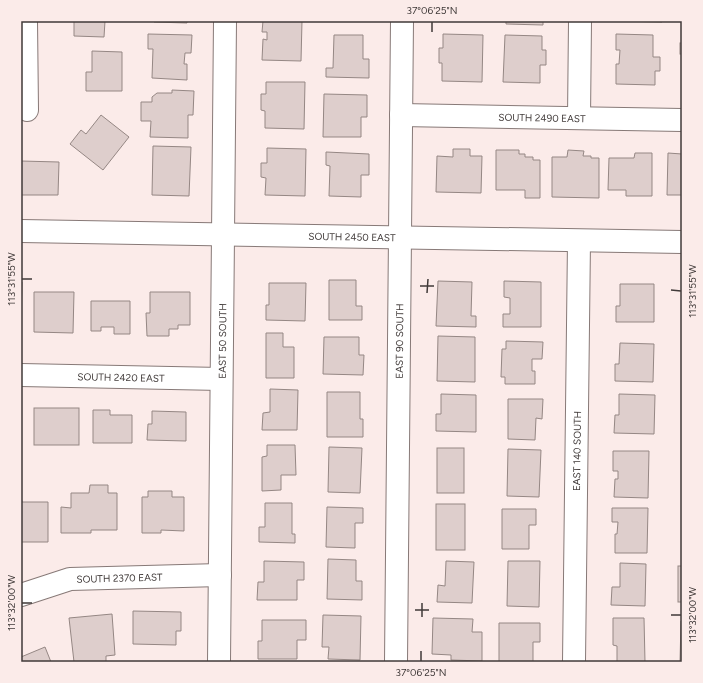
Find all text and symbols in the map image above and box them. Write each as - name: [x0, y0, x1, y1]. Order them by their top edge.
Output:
- text: 37°06'25"N: [407, 4, 457, 17]
- street label: SOUTH 2490 EAST: [498, 111, 586, 125]
- street label: SOUTH 2450 EAST: [308, 230, 396, 244]
- text: 113°31'55"W: [5, 252, 18, 306]
- text: 113°31'55"W: [686, 264, 699, 318]
- street label: EAST 50 SOUTH: [216, 303, 229, 379]
- street label: EAST 90 SOUTH: [393, 303, 406, 379]
- street label: SOUTH 2420 EAST: [77, 370, 165, 385]
- street label: EAST 140 SOUTH: [570, 411, 584, 491]
- street label: SOUTH 2370 EAST: [76, 571, 163, 586]
- text: 113°32'00"W: [5, 575, 18, 631]
- text: 113°32'00"W: [686, 587, 699, 643]
- text: 37°06'25"N: [396, 666, 446, 679]

